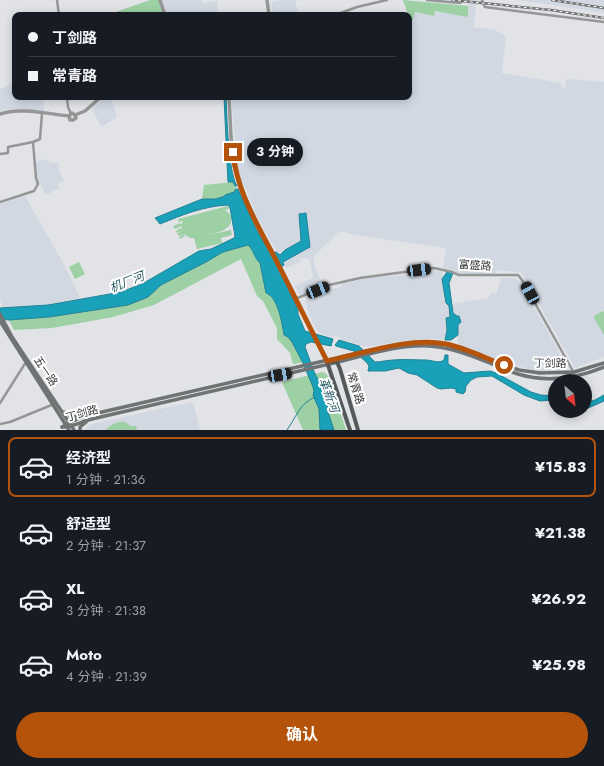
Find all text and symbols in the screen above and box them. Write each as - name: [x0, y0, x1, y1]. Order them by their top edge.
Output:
- text: 丁剑路: [52, 27, 97, 49]
- text: 常青路: [52, 65, 97, 87]
- callout: 3 分钟: [247, 138, 303, 166]
- text: 3 分钟: [256, 142, 294, 161]
- route end: [224, 143, 242, 161]
- street label: 富盛路: [458, 256, 492, 274]
- car: [406, 263, 432, 277]
- water label: 机厂河: [107, 266, 149, 297]
- car: [305, 280, 331, 300]
- car: [519, 280, 541, 306]
- street label: 五一路: [30, 353, 62, 389]
- street label: 丁剑路: [533, 355, 567, 371]
- route start: [495, 356, 513, 374]
- car: [267, 367, 293, 383]
- street label: 常青路: [344, 370, 368, 406]
- north arrow: [548, 374, 592, 418]
- map controls: [548, 374, 592, 418]
- water label: 革新河: [314, 375, 344, 417]
- street label: 丁剑路: [64, 401, 100, 425]
- text: 经济型: [66, 447, 111, 469]
- icon: car: [18, 449, 54, 485]
- text: ¥15.83: [535, 456, 586, 478]
- text: 1 分钟 · 21:36: [66, 470, 145, 489]
- text: 舒适型: [66, 513, 111, 535]
- icon: car: [18, 515, 54, 551]
- text: ¥21.38: [535, 522, 586, 544]
- text: 2 分钟 · 21:37: [66, 536, 146, 555]
- text: XL: [66, 578, 84, 600]
- icon: car: [18, 581, 54, 617]
- text: ¥26.92: [531, 588, 586, 610]
- text: 3 分钟 · 21:38: [66, 601, 146, 620]
- text: Moto: [66, 644, 102, 666]
- icon: car: [18, 647, 54, 683]
- text: ¥25.98: [532, 654, 586, 676]
- text: 4 分钟 · 21:39: [66, 667, 147, 686]
- button: 确认: [16, 712, 588, 758]

